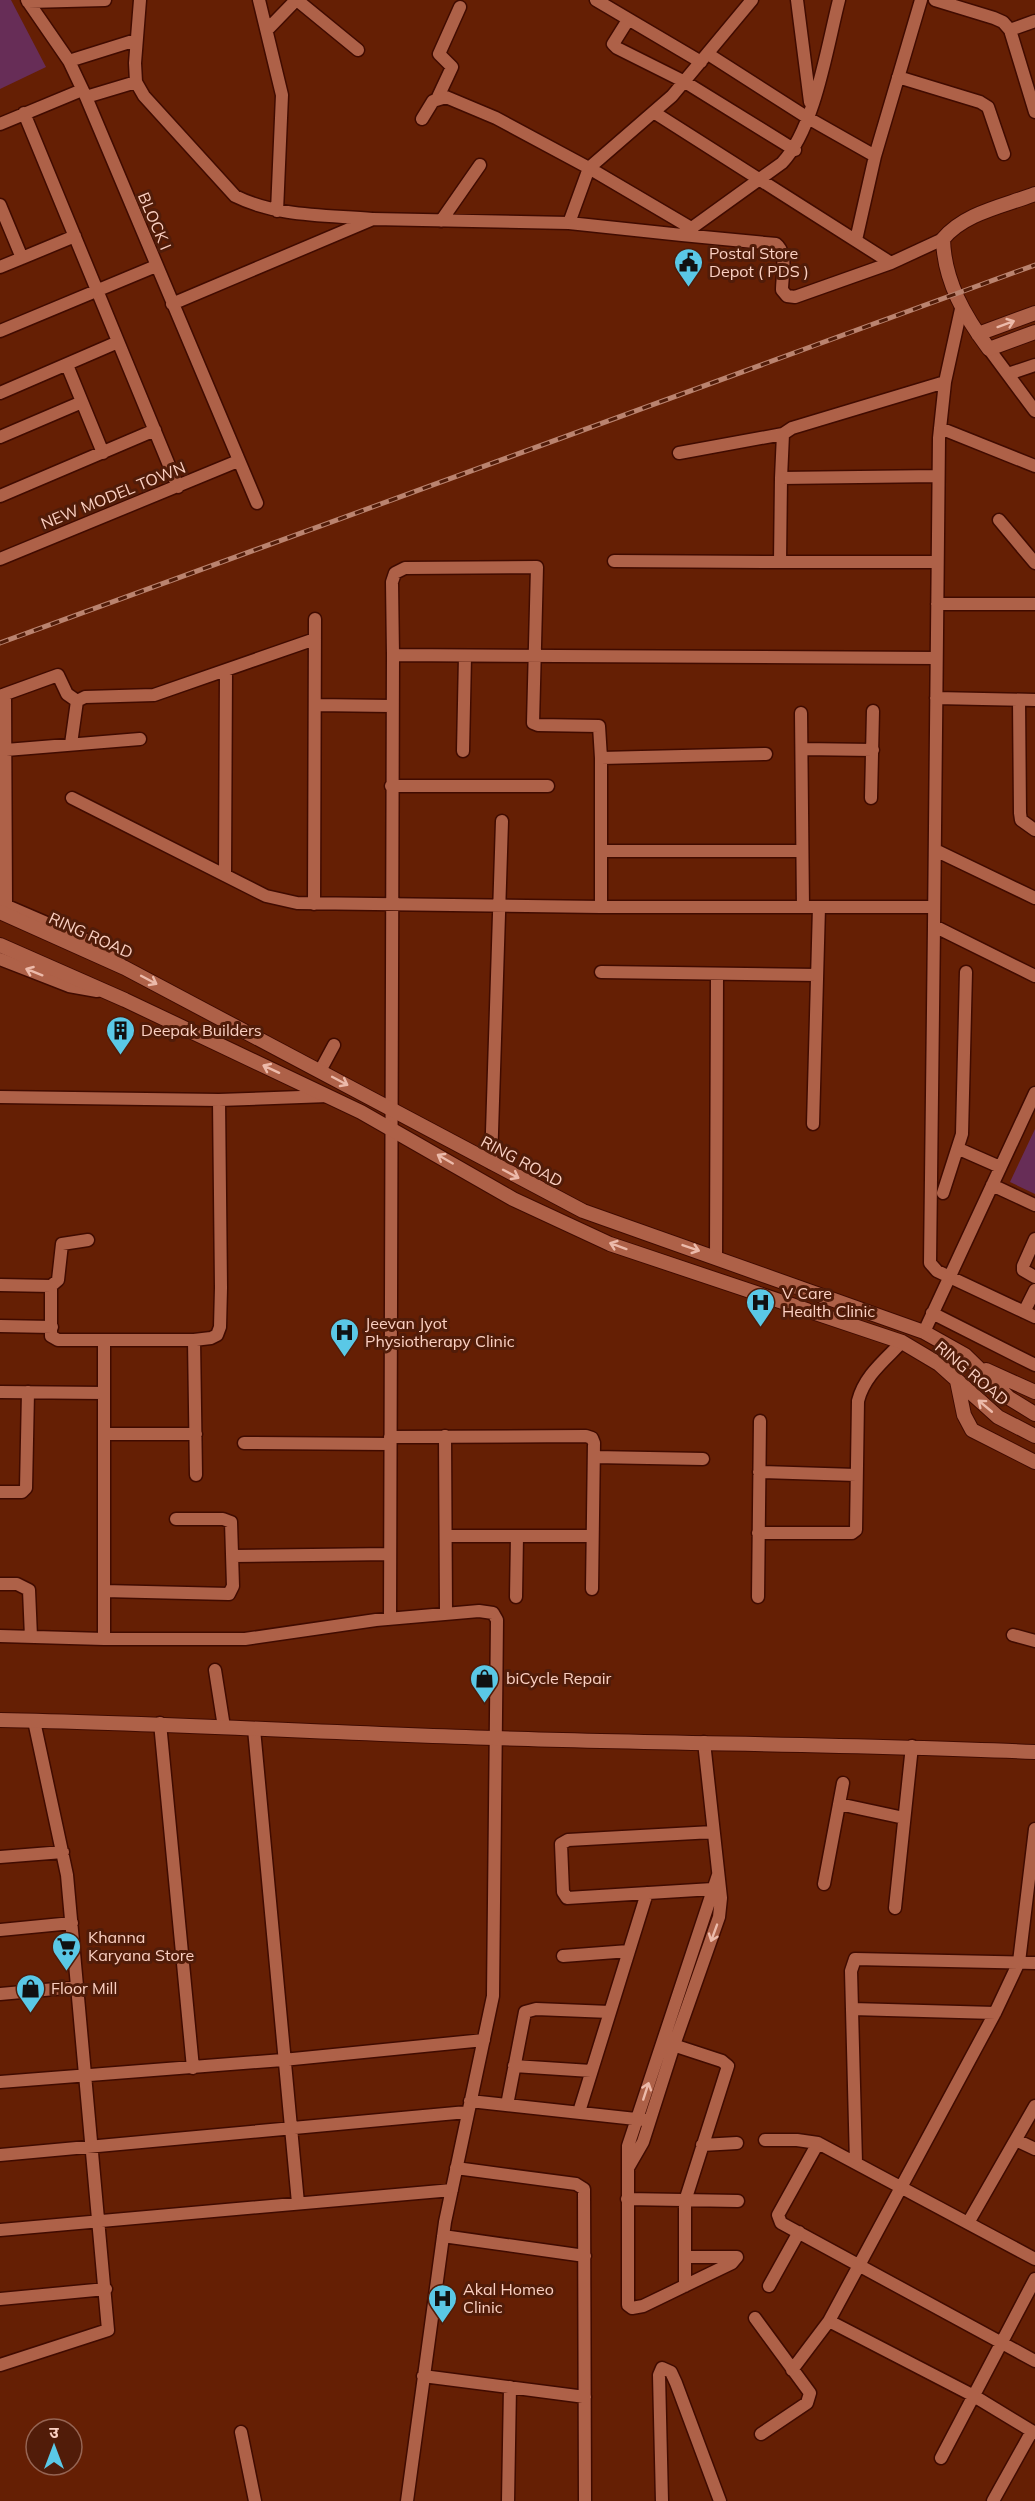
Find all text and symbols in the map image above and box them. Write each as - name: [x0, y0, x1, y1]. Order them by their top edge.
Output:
- street label: BLOCK I: [134, 189, 176, 253]
- place label: Postal Store Depot ( PDS ): [709, 243, 809, 281]
- public building icon: Postal Store Depot ( PDS ): [672, 246, 704, 288]
- one-way arrow: [996, 317, 1015, 328]
- street label: NEW MODEL TOWN: [38, 457, 188, 533]
- street label: RING ROAD: [46, 908, 136, 962]
- one-way arrow: [25, 966, 44, 977]
- one-way arrow: [139, 975, 157, 986]
- building icon: Deepak Builders: [104, 1014, 136, 1056]
- place label: Deepak Builders: [141, 1020, 262, 1040]
- one-way arrow: [263, 1063, 281, 1075]
- one-way arrow: [330, 1076, 348, 1087]
- street label: RING ROAD: [478, 1131, 566, 1191]
- one-way arrow: [436, 1153, 454, 1164]
- one-way arrow: [502, 1169, 520, 1180]
- one-way arrow: [610, 1240, 628, 1251]
- one-way arrow: [681, 1244, 700, 1255]
- place label: V Care Health Clinic: [782, 1283, 875, 1321]
- hospital icon: V Care Health Clinic: [745, 1286, 777, 1328]
- place label: Jeevan Jyot Physiotherapy Clinic: [365, 1313, 515, 1351]
- hospital icon: Jeevan Jyot Physiotherapy Clinic: [328, 1316, 360, 1358]
- street label: RING ROAD: [931, 1336, 1013, 1410]
- one-way arrow: [978, 1399, 993, 1413]
- shop icon: biCycle Repair: [469, 1662, 501, 1704]
- place label: biCycle Repair: [506, 1668, 612, 1688]
- one-way arrow: [707, 1923, 718, 1941]
- place label: Khanna Karyana Store: [88, 1927, 194, 1965]
- supermarket icon: Khanna Karyana Store: [51, 1930, 83, 1972]
- shop icon: Floor Mill: [14, 1972, 46, 2014]
- place label: Floor Mill: [51, 1978, 117, 1998]
- one-way arrow: [641, 2082, 652, 2101]
- place label: Akal Homeo Clinic: [463, 2279, 554, 2317]
- hospital icon: Akal Homeo Clinic: [426, 2282, 458, 2324]
- north arrow: [24, 2417, 84, 2477]
- text: उ: [49, 2422, 59, 2442]

